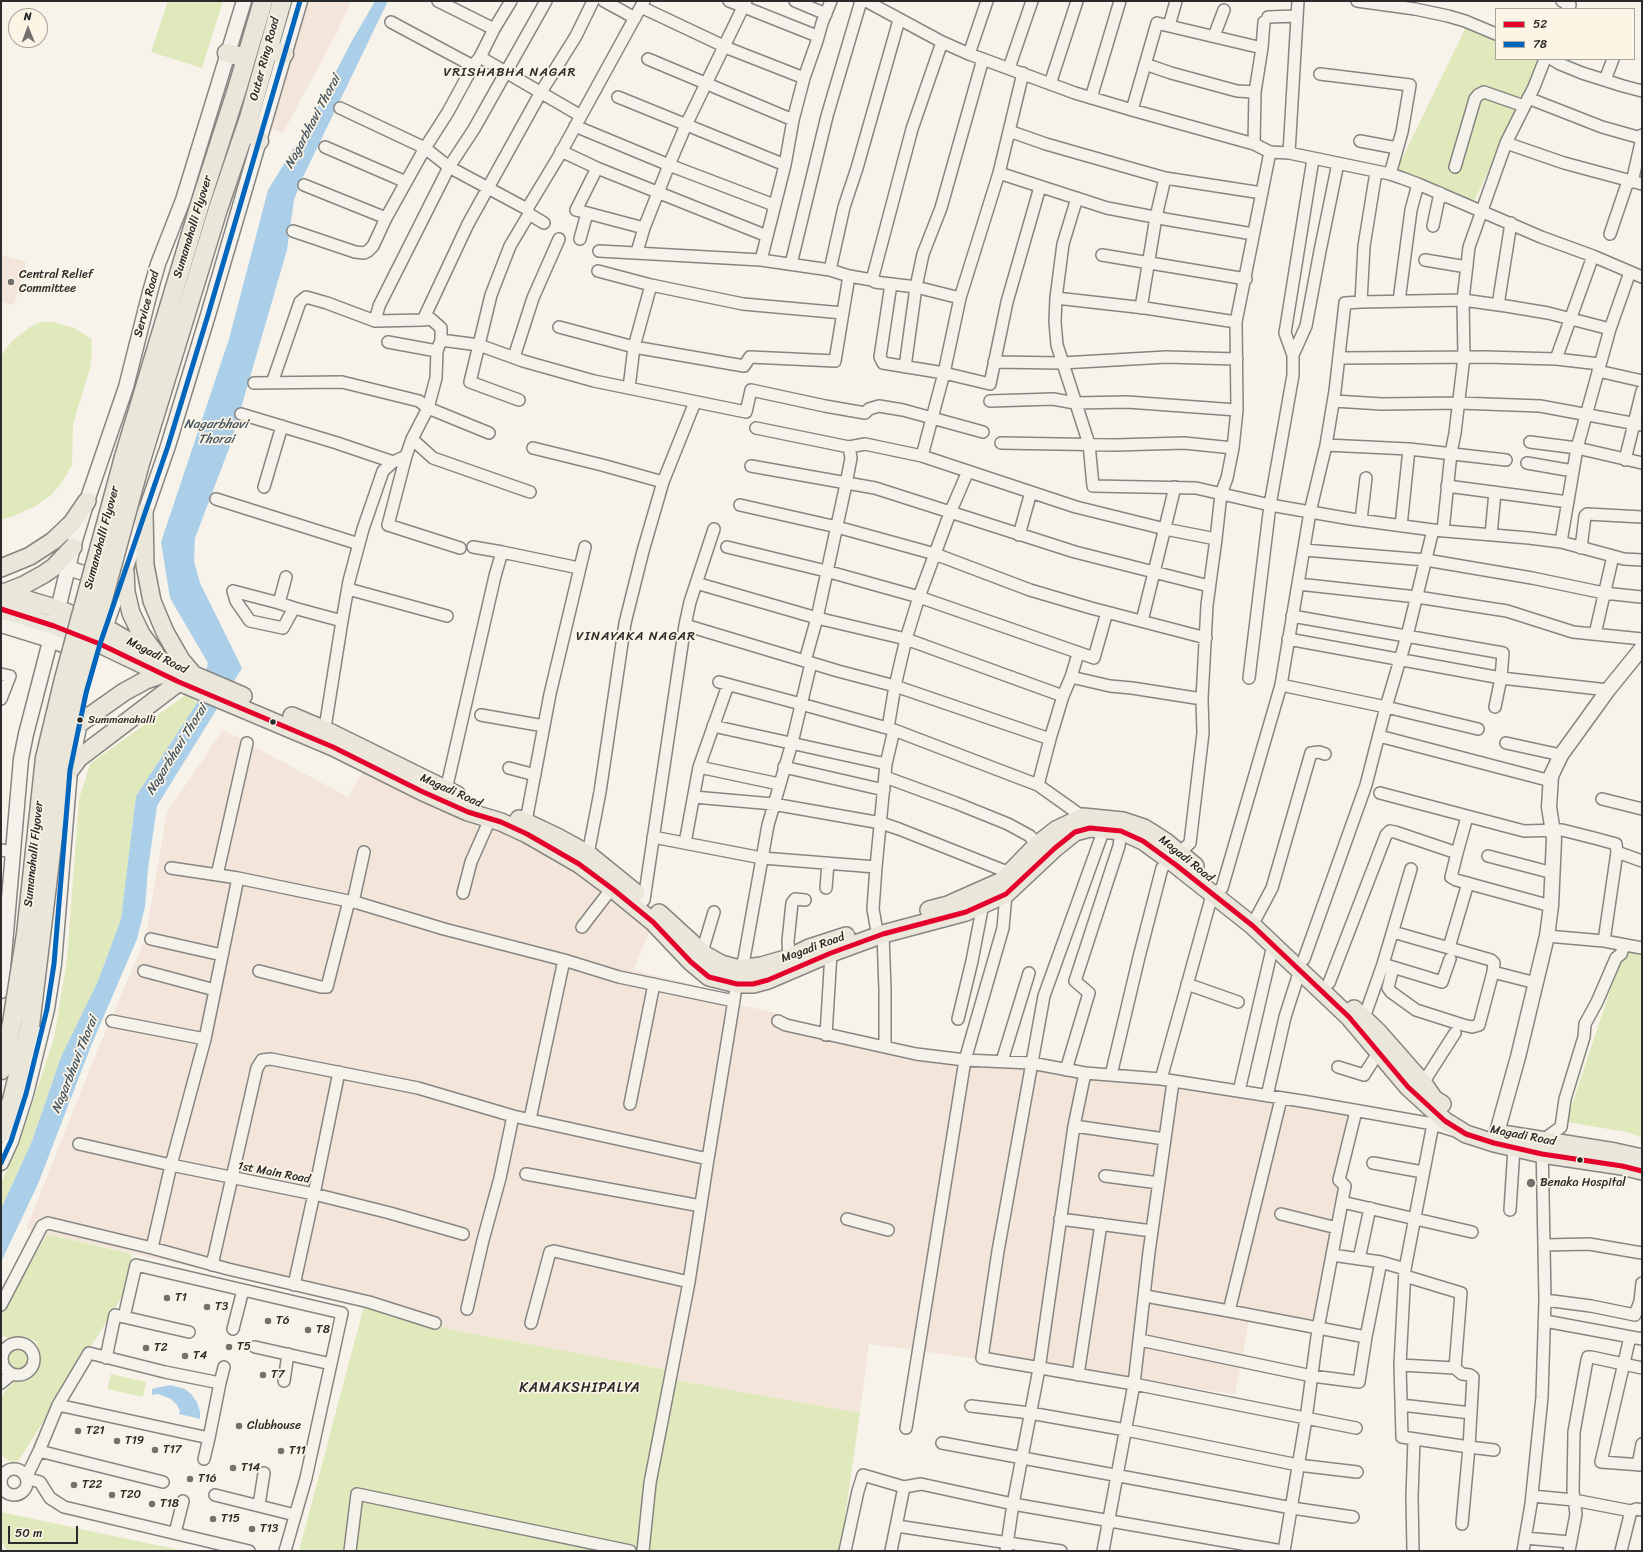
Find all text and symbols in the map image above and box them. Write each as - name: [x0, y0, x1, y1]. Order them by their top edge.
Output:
- text: N: [24, 7, 32, 26]
- north arrow: [8, 8, 48, 48]
- legend: [1495, 8, 1635, 60]
- text: 52: [1533, 13, 1547, 35]
- street label: Outer Ring Road: [247, 16, 283, 102]
- text: 78: [1533, 33, 1547, 55]
- district label: VRISHABHA NAGAR: [444, 65, 576, 81]
- water label: Nagarbhavi Thorai: [282, 73, 344, 171]
- street label: Sumanahalli Flyover: [171, 174, 215, 280]
- place label: Central Relief Committee: [19, 268, 93, 296]
- street label: Service Road: [131, 269, 163, 339]
- marker: Central Relief Committee: [6, 277, 16, 287]
- water label: Nagarbhavi Thorai: [184, 417, 248, 448]
- street label: Sumanahalli Flyover: [81, 485, 123, 591]
- district label: VINAYAKA NAGAR: [576, 629, 696, 645]
- street label: Magadi Road: [124, 635, 190, 677]
- water label: Nagarbhavi Thorai: [143, 702, 211, 798]
- place label: Summanahalli: [88, 713, 155, 727]
- marker: Summanahalli: [75, 715, 85, 725]
- unlabelled marker: [268, 717, 278, 727]
- street label: Magadi Road: [418, 771, 484, 811]
- street label: Sumanahalli Flyover: [21, 800, 47, 908]
- street label: Magadi Road: [1156, 833, 1216, 885]
- street label: Magadi Road: [779, 930, 847, 966]
- water label: Nagarbhavi Thorai: [48, 1014, 102, 1116]
- street label: Magadi Road: [1489, 1123, 1557, 1149]
- unlabelled marker: [1575, 1155, 1585, 1165]
- street label: 1st Main Road: [237, 1159, 311, 1187]
- place label: Benaka Hospital: [1540, 1176, 1626, 1190]
- marker: Benaka Hospital: [1525, 1177, 1537, 1189]
- place label: T1: [175, 1291, 187, 1305]
- marker: T1: [162, 1293, 172, 1303]
- place label: T3: [215, 1300, 228, 1314]
- marker: T3: [202, 1302, 212, 1312]
- place label: T6: [276, 1314, 289, 1328]
- marker: T6: [263, 1316, 273, 1326]
- place label: T8: [316, 1323, 330, 1337]
- marker: T8: [303, 1325, 313, 1335]
- place label: T5: [237, 1340, 251, 1354]
- place label: T2: [154, 1341, 168, 1355]
- marker: T5: [224, 1342, 234, 1352]
- marker: T2: [141, 1343, 151, 1353]
- place label: T4: [193, 1349, 207, 1363]
- marker: T4: [180, 1351, 190, 1361]
- place label: T7: [271, 1368, 285, 1382]
- marker: T7: [258, 1370, 268, 1380]
- district label: KAMAKSHIPALYA: [519, 1380, 641, 1396]
- place label: Clubhouse: [247, 1419, 301, 1433]
- marker: Clubhouse: [234, 1421, 244, 1431]
- place label: T21: [86, 1424, 105, 1438]
- marker: T21: [73, 1426, 83, 1436]
- place label: T19: [125, 1434, 144, 1448]
- marker: T19: [112, 1436, 122, 1446]
- place label: T17: [163, 1443, 182, 1457]
- place label: T11: [289, 1444, 306, 1458]
- marker: T17: [150, 1445, 160, 1455]
- marker: T11: [276, 1446, 286, 1456]
- place label: T14: [241, 1461, 260, 1475]
- marker: T14: [228, 1463, 238, 1473]
- place label: T16: [198, 1472, 217, 1486]
- marker: T16: [185, 1474, 195, 1484]
- place label: T22: [82, 1478, 103, 1492]
- marker: T22: [69, 1480, 79, 1490]
- place label: T20: [120, 1488, 141, 1502]
- marker: T20: [107, 1490, 117, 1500]
- place label: T18: [160, 1497, 179, 1511]
- marker: T18: [147, 1499, 157, 1509]
- place label: T15: [221, 1512, 240, 1526]
- marker: T15: [208, 1514, 218, 1524]
- scale bar: [10, 1518, 80, 1544]
- text: 50 m: [15, 1522, 42, 1544]
- place label: T13: [260, 1522, 278, 1536]
- marker: T13: [247, 1524, 257, 1534]

